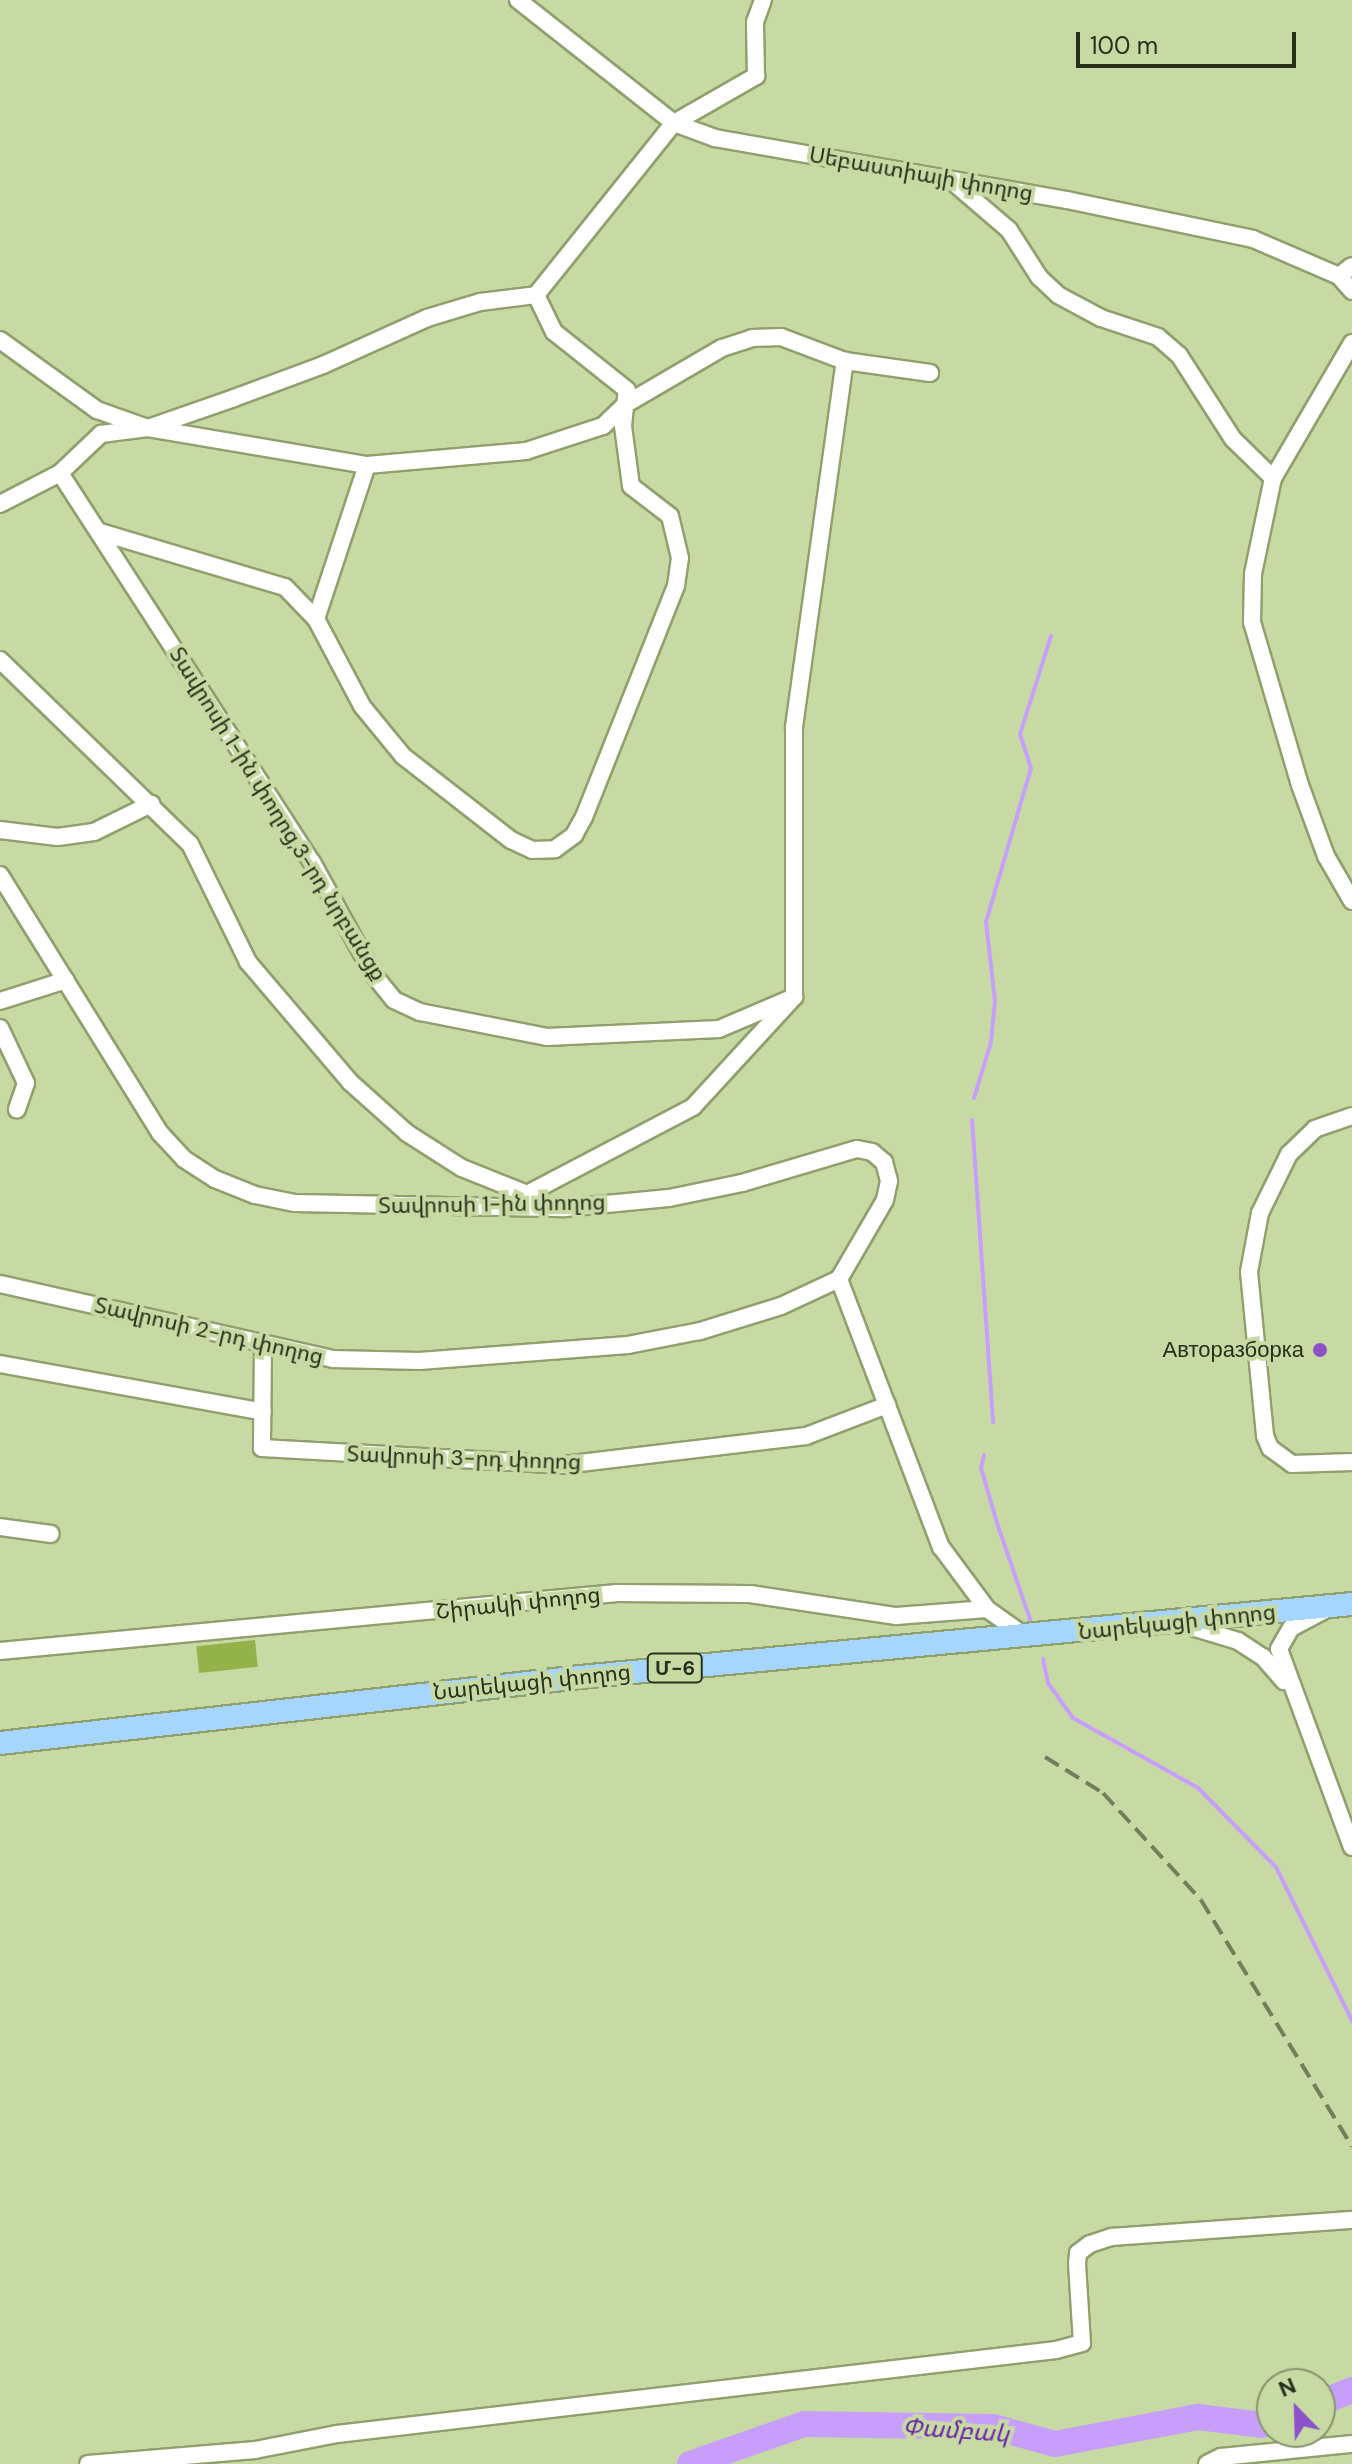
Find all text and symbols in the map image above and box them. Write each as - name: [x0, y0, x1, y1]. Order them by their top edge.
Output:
- scale bar: [1080, 16, 1300, 66]
- text: 100 m: [1090, 30, 1158, 61]
- street label: Սեբաստիայի փողոց: [807, 141, 1035, 207]
- street label: Տավրոսի 1-ին փողոց,3-րդ նրբանցք: [164, 642, 392, 986]
- street label: Տավրոսի 1-ին փողոց: [378, 1189, 606, 1219]
- street label: Տավրոսի 2-րդ փողոց: [92, 1292, 326, 1370]
- place label: Авторазборка: [1163, 1337, 1304, 1363]
- marker: Авторазборка: [1311, 1341, 1329, 1359]
- street label: Տավրոսի 3-րդ փողոց: [346, 1441, 582, 1475]
- street label: Շիրակի փողոց: [434, 1581, 602, 1625]
- street label: Նարեկացի փողոց: [1077, 1599, 1277, 1645]
- road number: Մ-6: [645, 1652, 705, 1684]
- street label: Նարեկացի փողոց: [432, 1659, 632, 1705]
- north arrow: [1256, 2368, 1336, 2448]
- text: N: [1274, 2371, 1300, 2404]
- water label: Փամբակ: [902, 2412, 1010, 2448]

